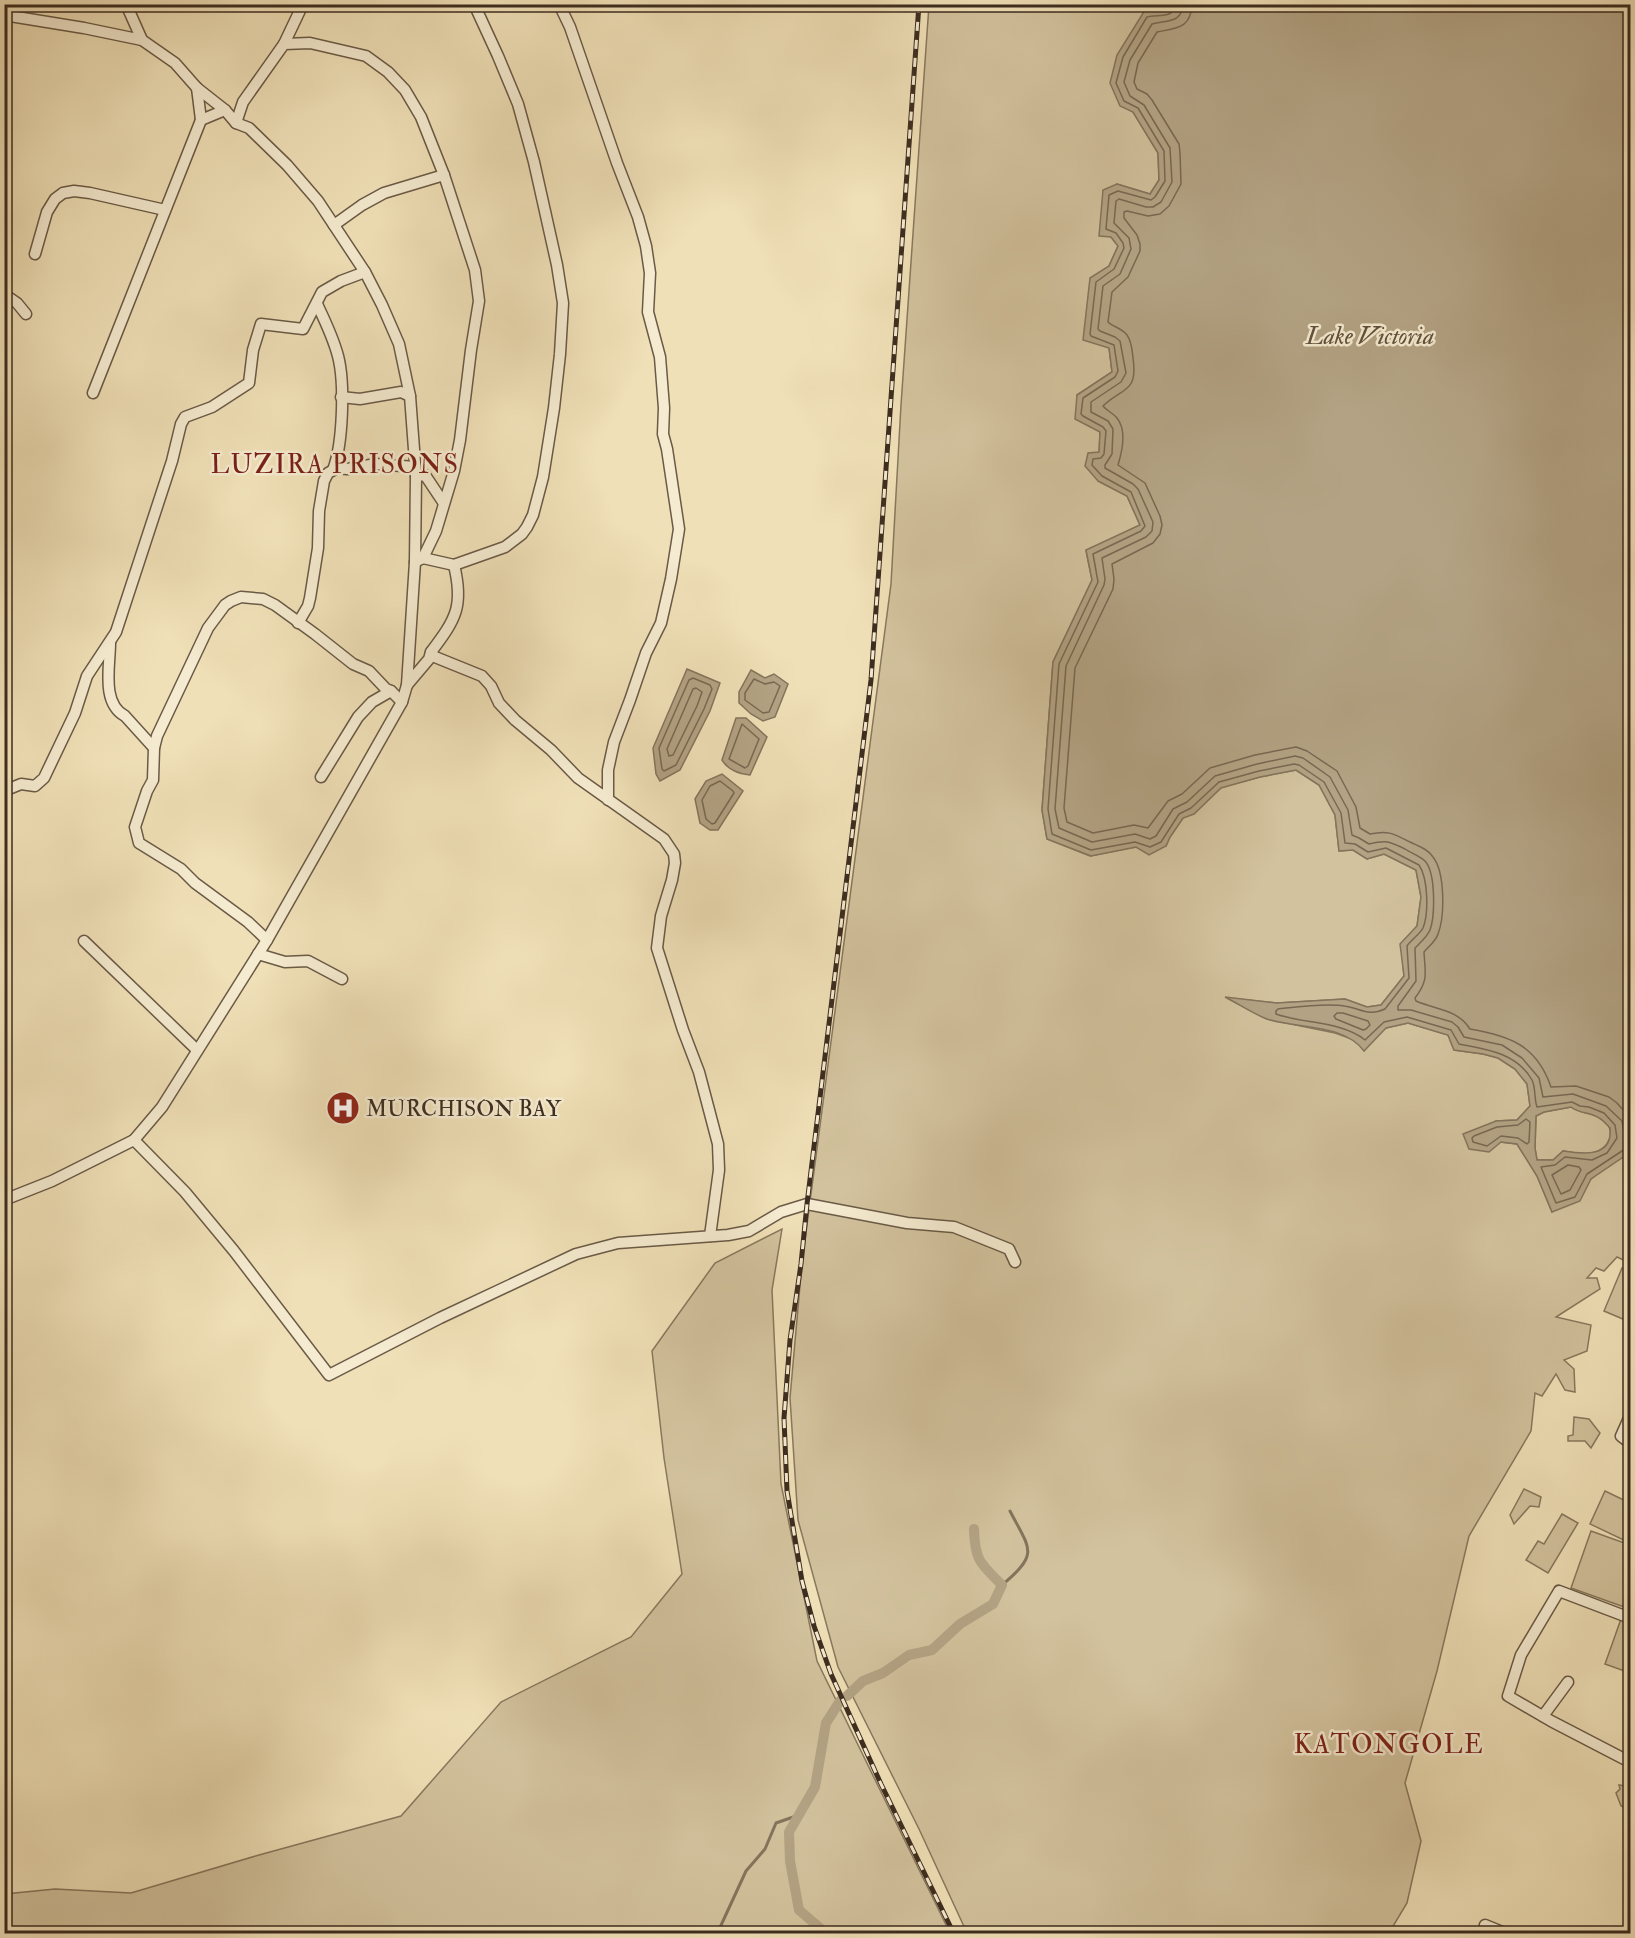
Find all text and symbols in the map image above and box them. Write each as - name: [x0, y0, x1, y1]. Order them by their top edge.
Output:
- water label: Lake Victoria: [1305, 321, 1434, 352]
- district label: LUZIRA PRISONS: [210, 449, 460, 481]
- hospital icon: MURCHISON BAY: [325, 1090, 361, 1126]
- place label: MURCHISON BAY: [366, 1095, 562, 1123]
- district label: KATONGOLE: [1294, 1729, 1484, 1761]

